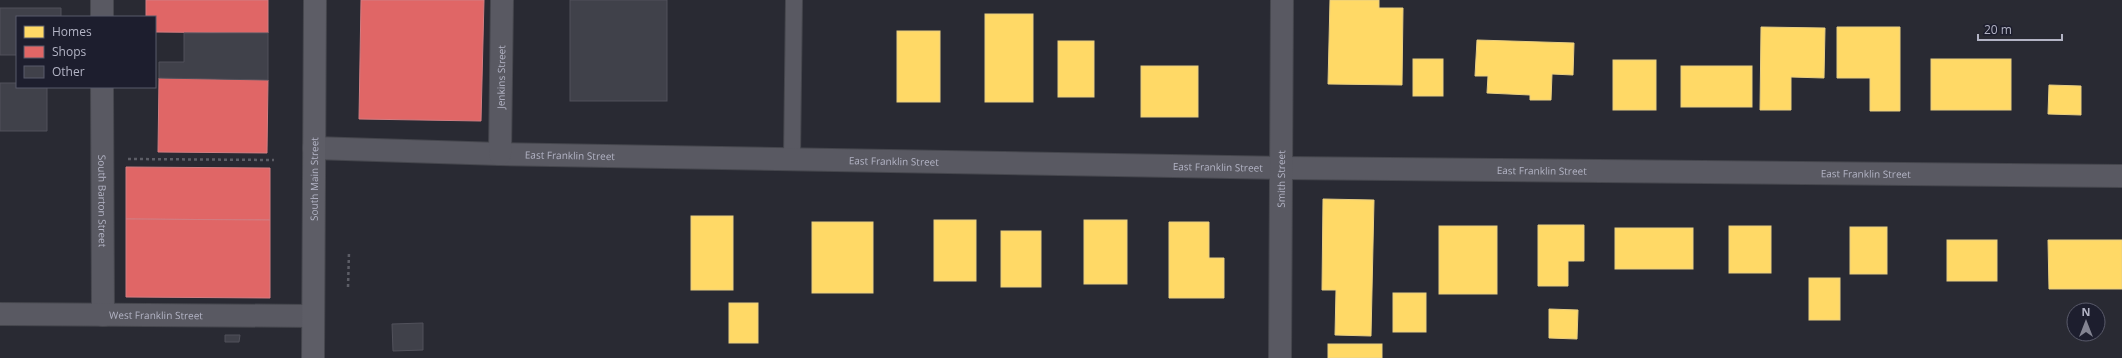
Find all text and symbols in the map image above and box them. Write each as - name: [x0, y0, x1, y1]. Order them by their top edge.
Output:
- legend: [16, 16, 156, 88]
- scale bar: [1978, 16, 2062, 42]
- text: 20 m: [1984, 21, 2012, 38]
- text: Homes: [52, 23, 92, 40]
- text: Shops: [52, 43, 87, 60]
- street label: Jenkins Street: [494, 45, 508, 110]
- text: Other: [52, 63, 85, 80]
- street label: South Main Street: [307, 137, 321, 221]
- street label: East Franklin Street: [525, 147, 615, 163]
- street label: Smith Street: [1274, 150, 1288, 208]
- street label: East Franklin Street: [849, 153, 939, 169]
- street label: South Barton Street: [95, 155, 110, 248]
- street label: East Franklin Street: [1173, 159, 1263, 175]
- street label: East Franklin Street: [1497, 163, 1587, 178]
- street label: East Franklin Street: [1821, 166, 1911, 181]
- north arrow: [2066, 302, 2106, 342]
- text: N: [2082, 304, 2090, 319]
- street label: West Franklin Street: [109, 308, 203, 322]

